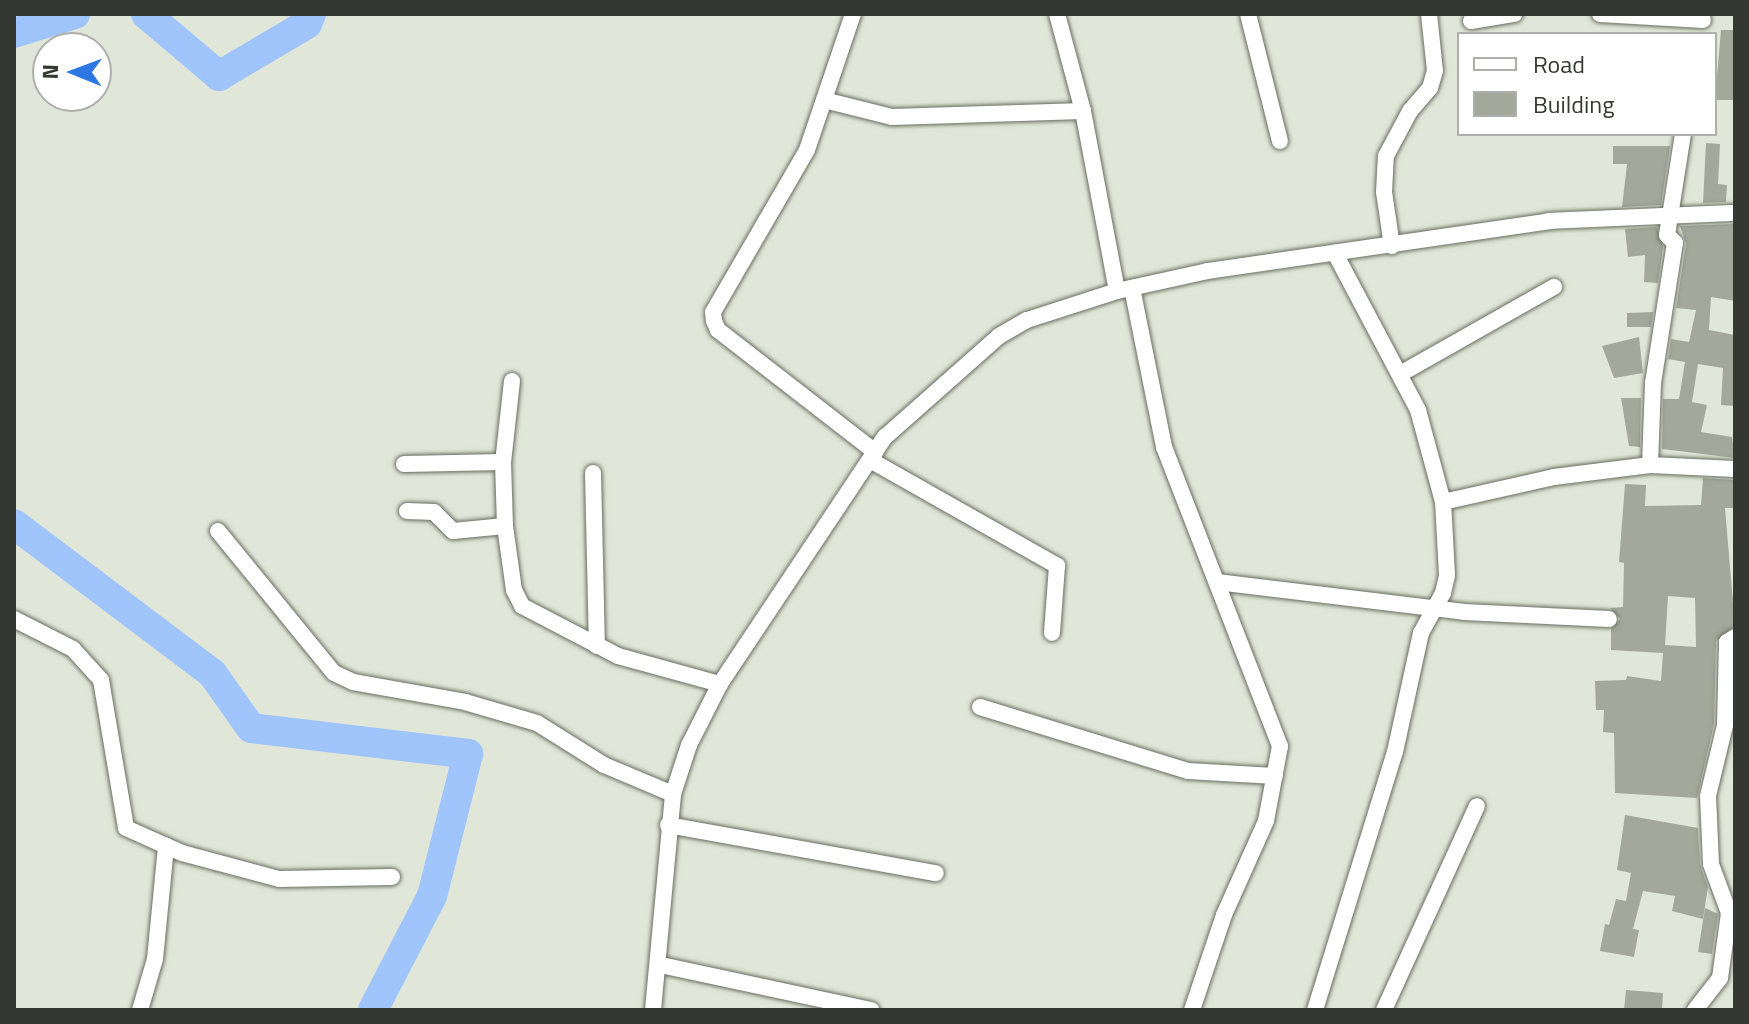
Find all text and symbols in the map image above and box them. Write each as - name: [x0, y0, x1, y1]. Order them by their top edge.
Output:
- north arrow: [32, 32, 112, 112]
- legend: [1457, 32, 1717, 136]
- text: Road: [1533, 46, 1585, 82]
- text: N: [33, 64, 67, 80]
- text: Building: [1533, 86, 1615, 122]

